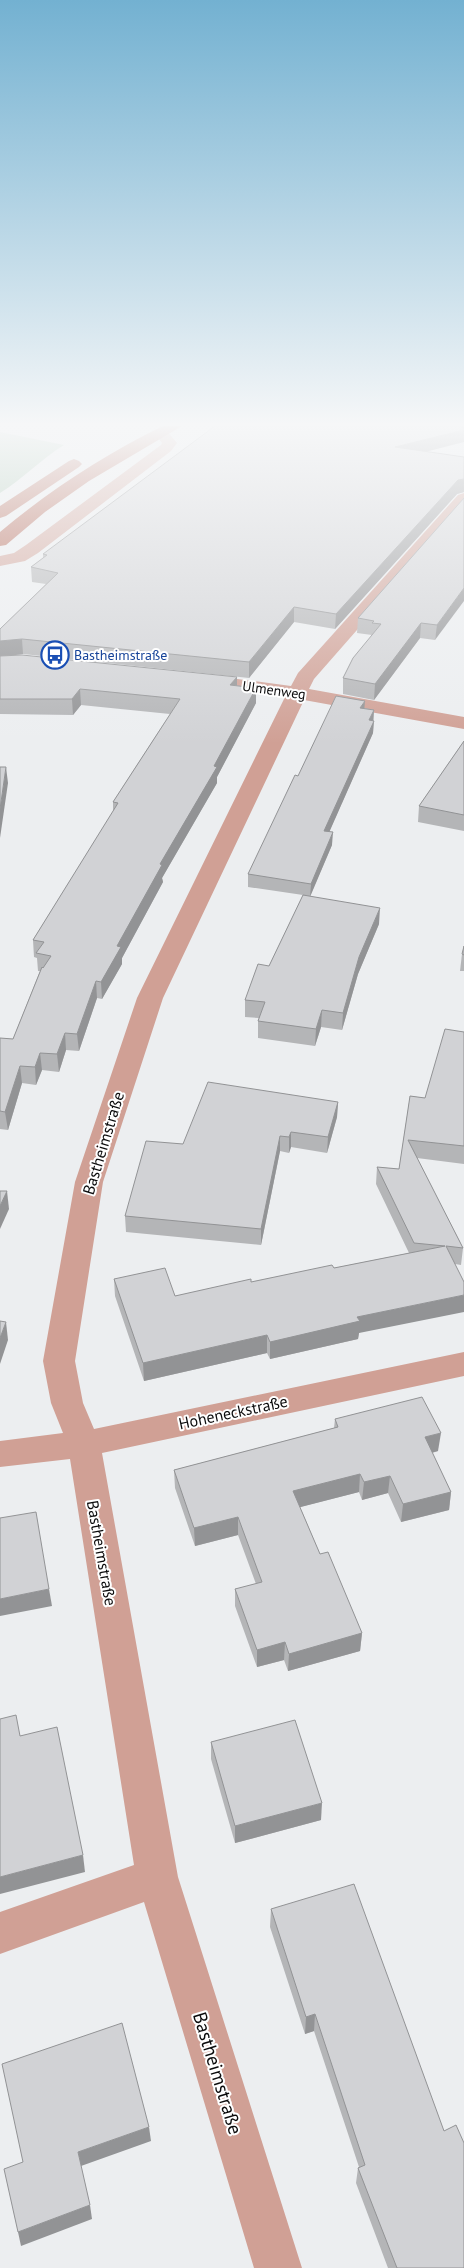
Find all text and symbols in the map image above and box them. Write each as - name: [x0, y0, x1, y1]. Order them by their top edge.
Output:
- bus stop icon: Bastheimstraße: [40, 640, 70, 670]
- place label: Bastheimstraße: [74, 646, 167, 664]
- street label: Ulmenweg: [241, 677, 307, 703]
- street label: Bastheimstraße: [78, 1089, 128, 1197]
- street label: Hoheneckstraße: [177, 1391, 289, 1433]
- street label: Bastheimstraße: [83, 1499, 121, 1607]
- street label: Bastheimstraße: [188, 2009, 248, 2137]

